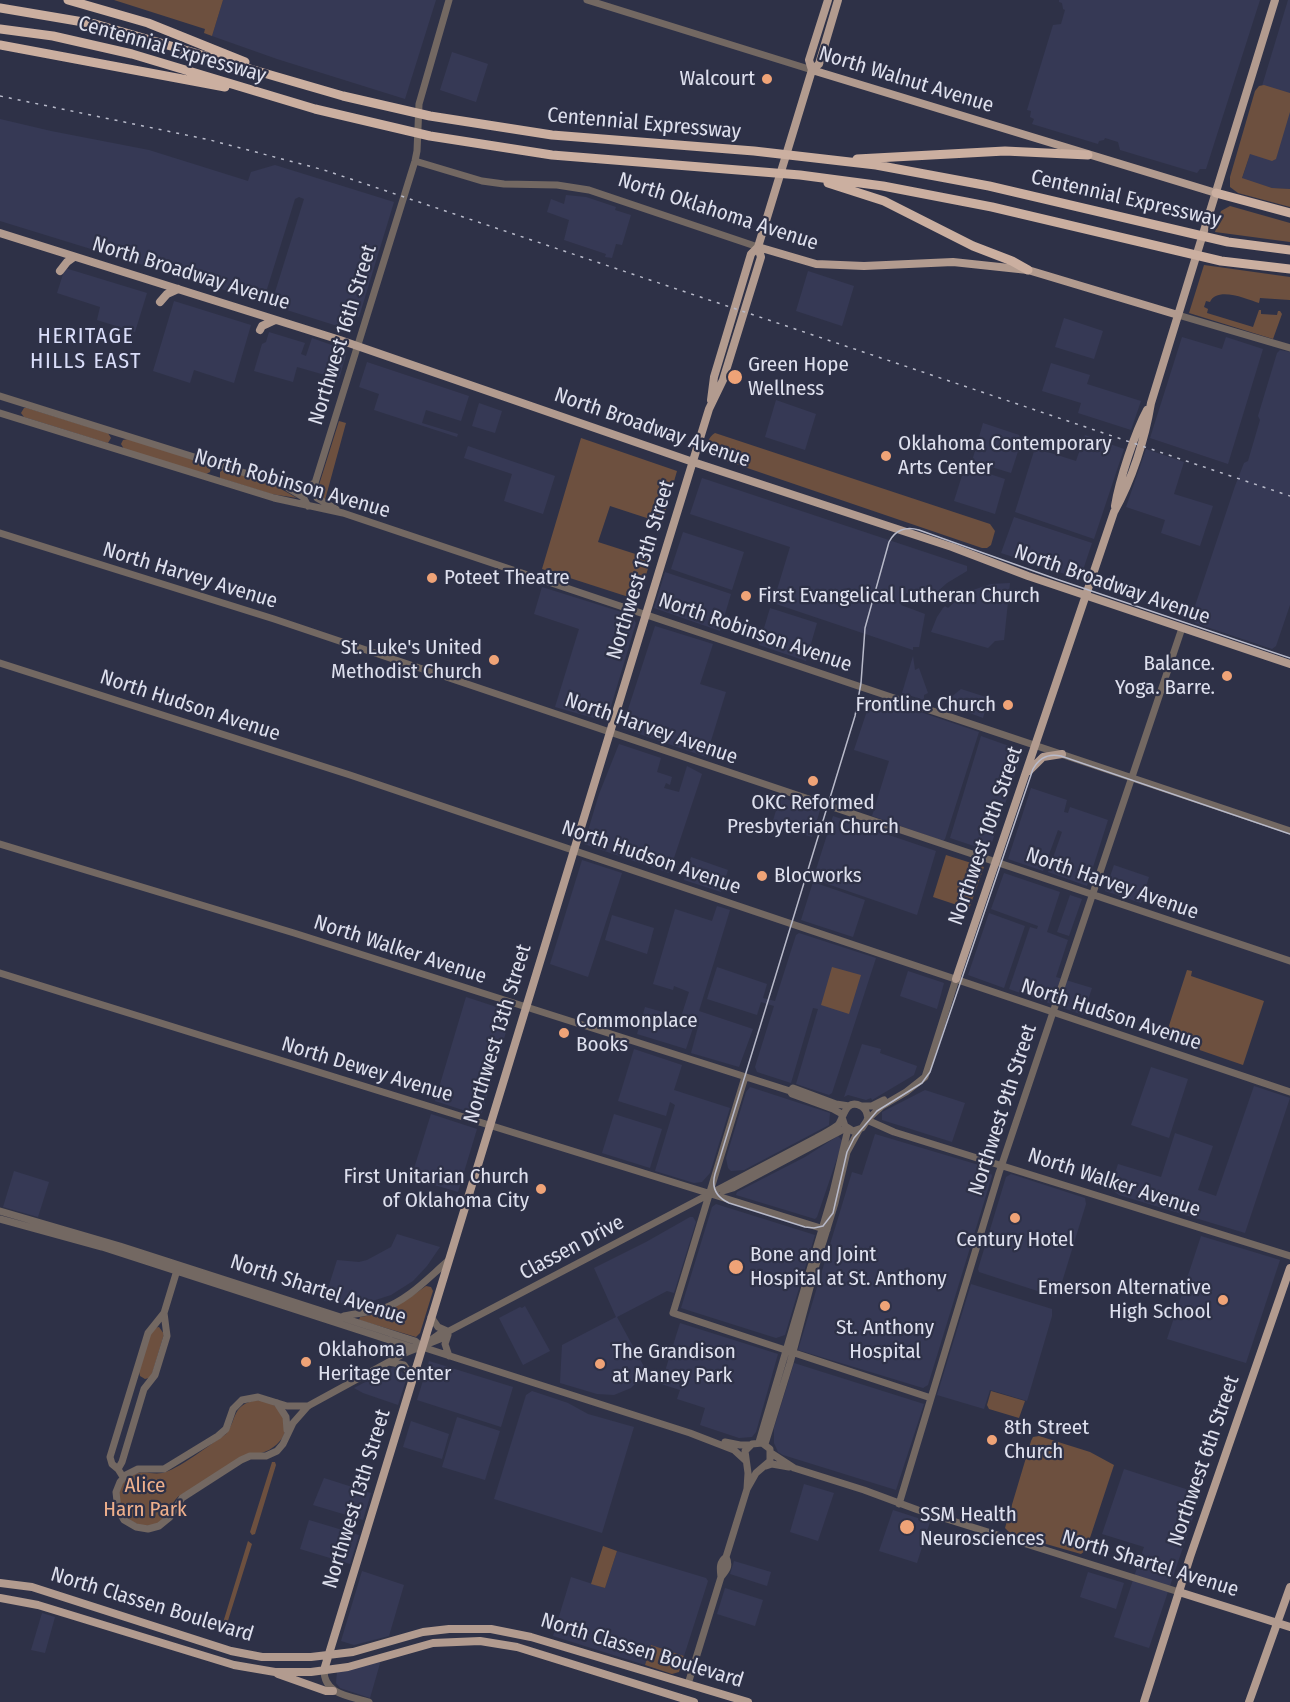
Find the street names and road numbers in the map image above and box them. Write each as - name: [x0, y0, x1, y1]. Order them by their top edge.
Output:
- street label: Centennial Expressway: [75, 11, 269, 89]
- street label: North Walnut Avenue: [815, 41, 997, 119]
- street label: Centennial Expressway: [546, 103, 742, 145]
- street label: Centennial Expressway: [1028, 165, 1224, 233]
- street label: North Oklahoma Avenue: [615, 168, 821, 256]
- street label: North Broadway Avenue: [89, 232, 293, 316]
- street label: Northwest 16th Street: [304, 242, 382, 428]
- street label: North Broadway Avenue: [551, 383, 753, 473]
- street label: North Robinson Avenue: [191, 444, 393, 524]
- street label: Northwest 13th Street: [602, 477, 680, 663]
- street label: North Harvey Avenue: [100, 537, 280, 615]
- street label: North Broadway Avenue: [1011, 540, 1213, 630]
- street label: North Robinson Avenue: [655, 588, 855, 678]
- street label: North Hudson Avenue: [97, 665, 283, 747]
- street label: North Harvey Avenue: [561, 688, 741, 770]
- street label: Northwest 10th Street: [944, 743, 1028, 929]
- street label: North Hudson Avenue: [558, 815, 744, 901]
- street label: North Harvey Avenue: [1022, 843, 1202, 925]
- street label: North Walker Avenue: [310, 910, 490, 990]
- street label: Northwest 13th Street: [459, 941, 537, 1127]
- street label: North Hudson Avenue: [1018, 974, 1204, 1056]
- street label: Northwest 9th Street: [963, 1021, 1043, 1199]
- street label: North Dewey Avenue: [278, 1032, 456, 1108]
- street label: North Walker Avenue: [1024, 1143, 1204, 1223]
- street label: Classen Drive: [515, 1210, 629, 1286]
- street label: North Shartel Avenue: [227, 1250, 409, 1330]
- street label: Northwest 6th Street: [1163, 1372, 1245, 1550]
- street label: Northwest 13th Street: [318, 1406, 396, 1592]
- street label: North Shartel Avenue: [1059, 1525, 1241, 1603]
- street label: North Classen Boulevard: [48, 1562, 256, 1648]
- street label: North Classen Boulevard: [538, 1608, 746, 1694]

